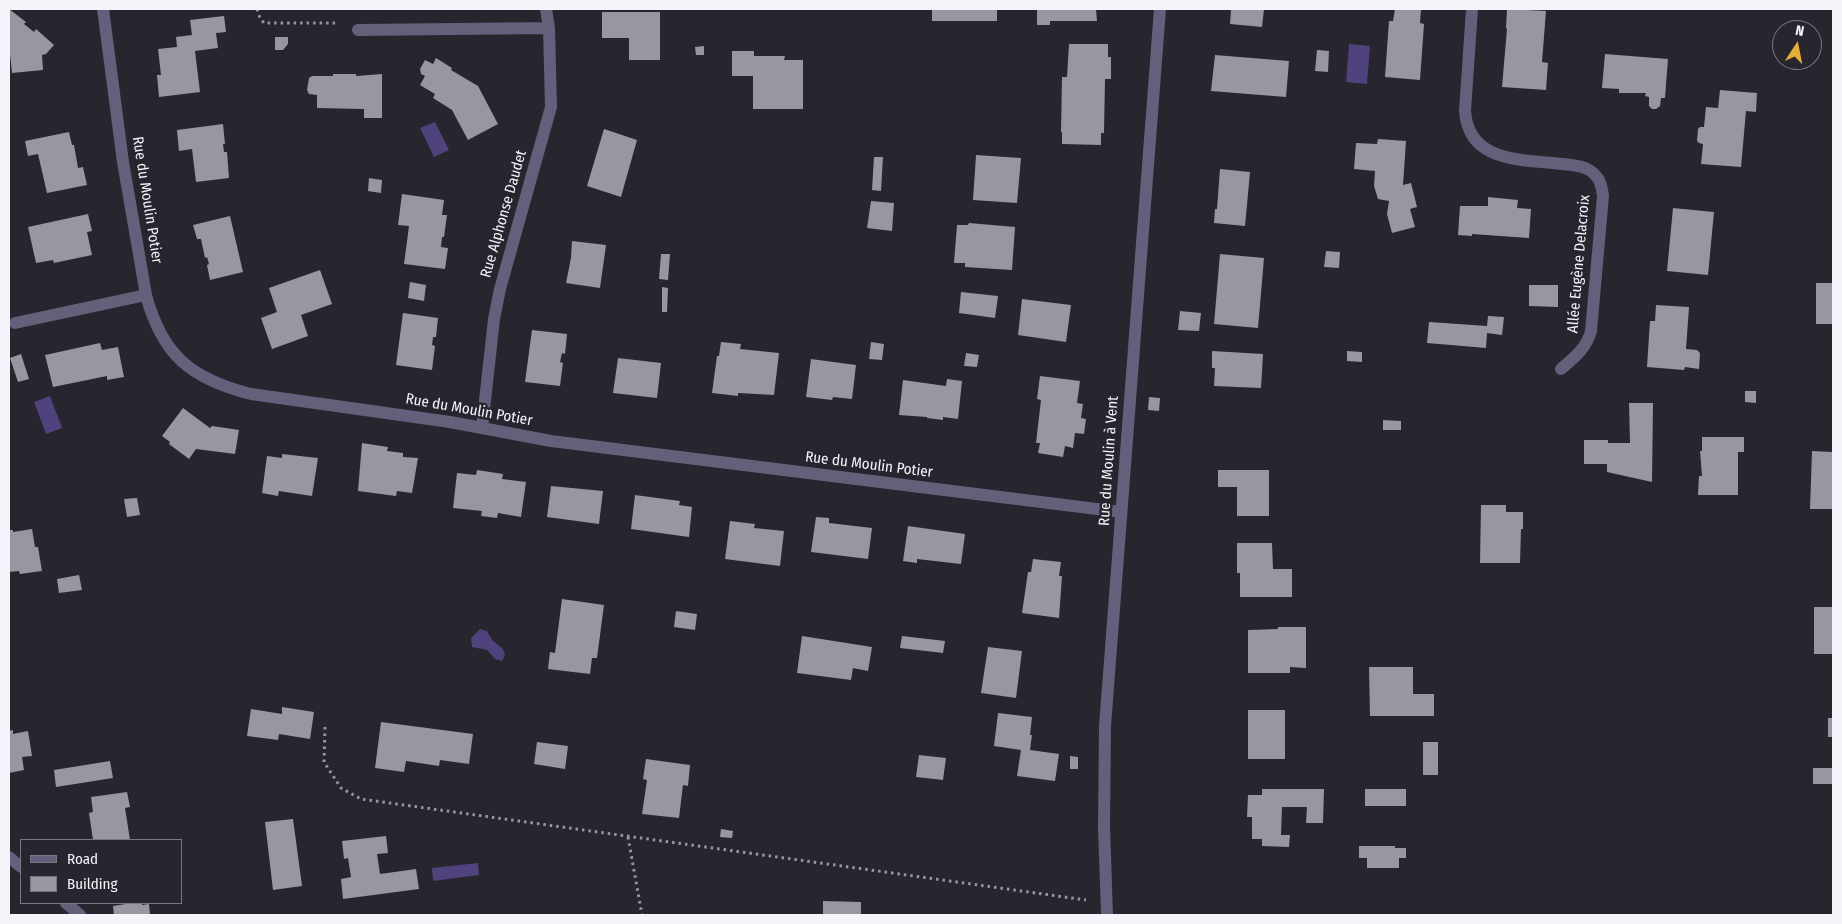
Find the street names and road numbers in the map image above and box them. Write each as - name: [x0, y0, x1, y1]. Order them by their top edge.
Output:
- street label: Rue du Moulin Potier: [128, 135, 166, 265]
- street label: Rue Alphonse Daudet: [477, 148, 531, 280]
- street label: Allée Eugène Delacroix: [1564, 194, 1594, 334]
- street label: Rue du Moulin Potier: [404, 390, 534, 430]
- street label: Rue du Moulin à Vent: [1095, 395, 1123, 527]
- street label: Rue du Moulin Potier: [804, 448, 934, 482]

